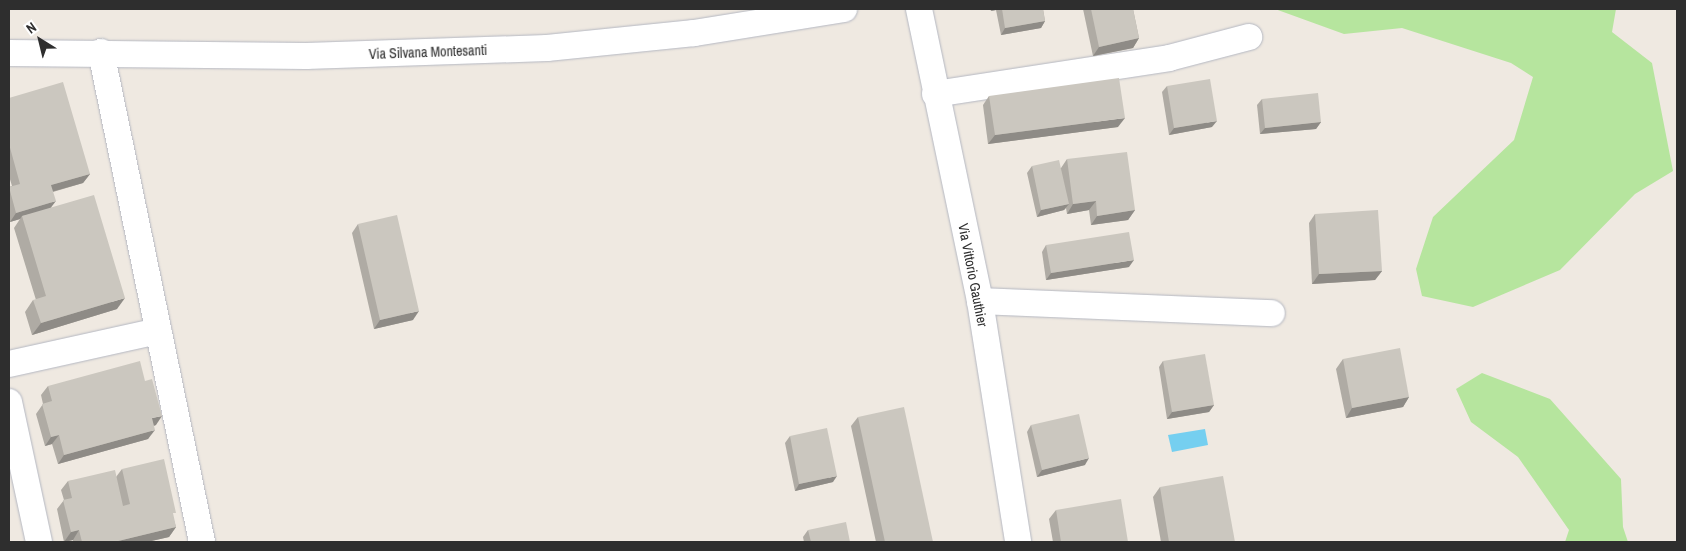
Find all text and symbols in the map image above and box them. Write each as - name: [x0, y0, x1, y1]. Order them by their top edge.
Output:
- north arrow: [15, 15, 65, 65]
- text: N: [23, 18, 40, 38]
- street label: Via Silvana Montesanti: [368, 42, 488, 62]
- street label: Via Vittorio Gauthier: [955, 222, 991, 328]

